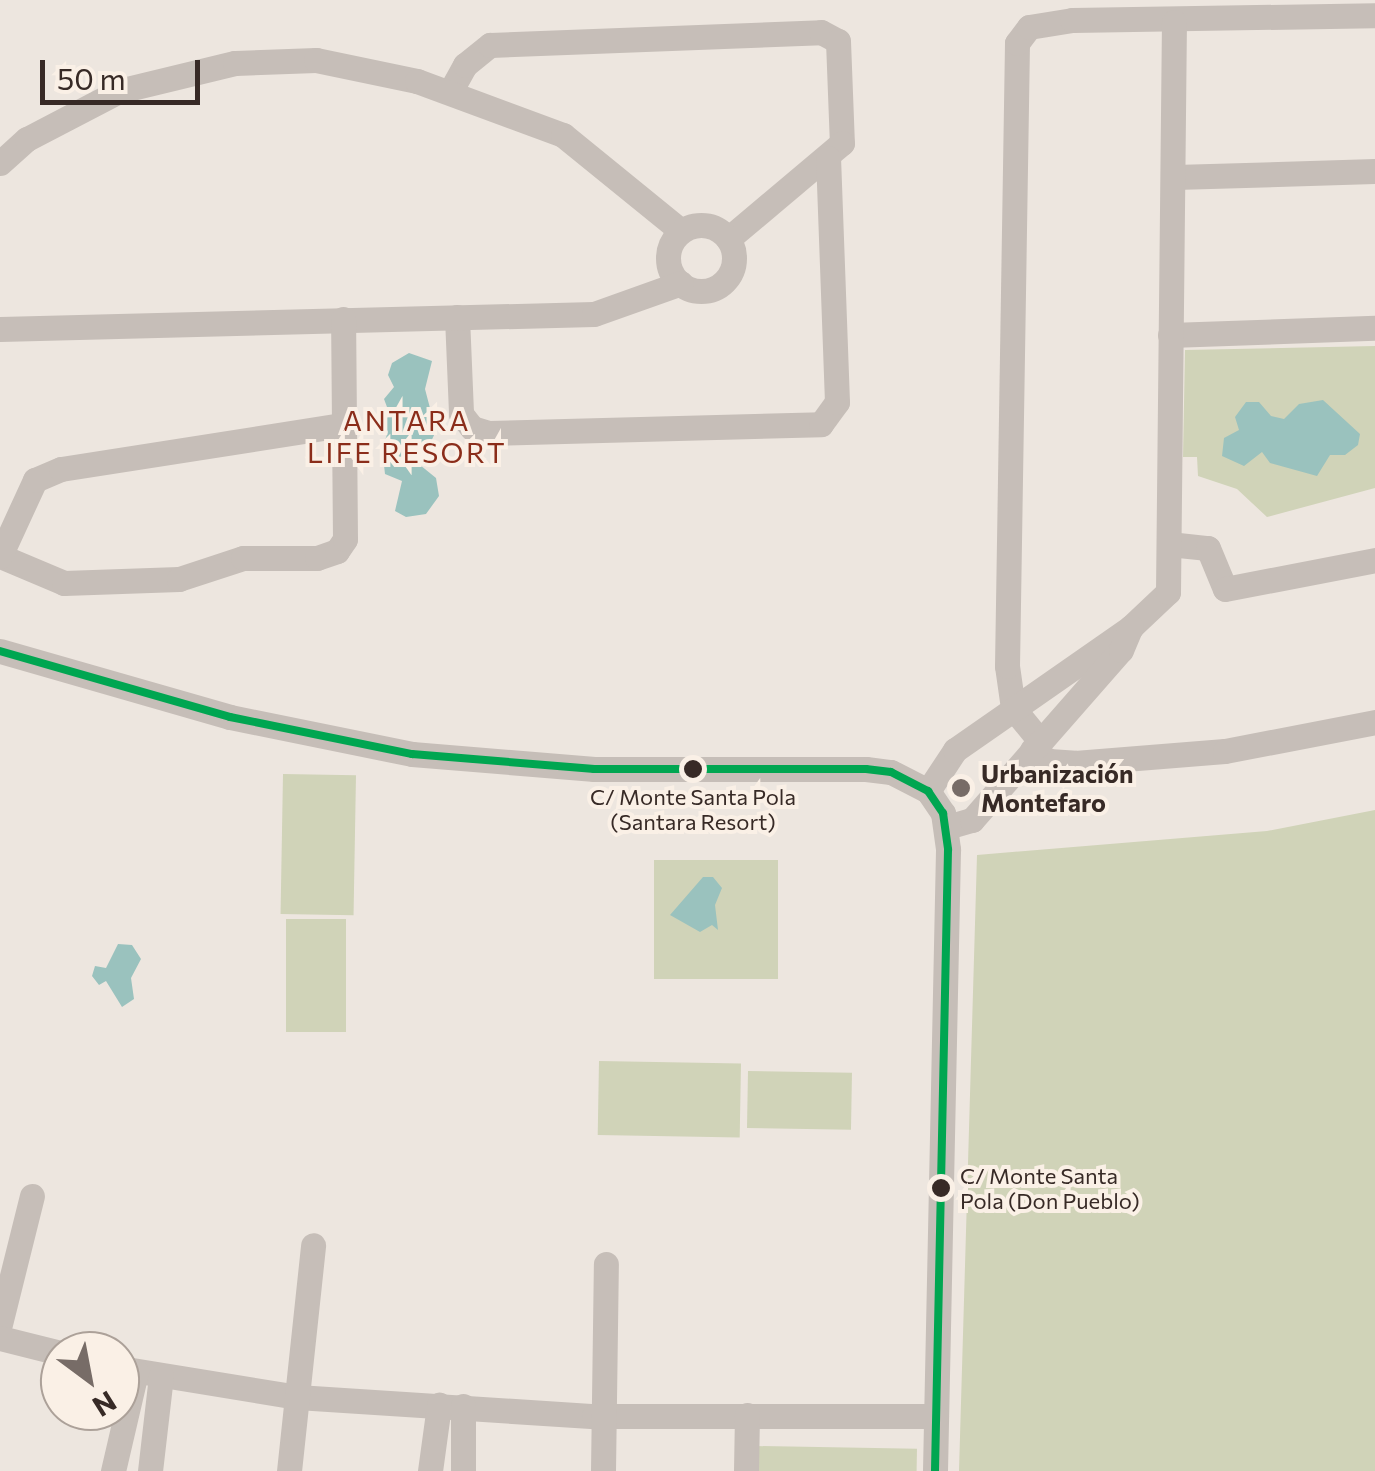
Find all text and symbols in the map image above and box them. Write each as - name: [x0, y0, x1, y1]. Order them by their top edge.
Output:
- scale bar: [45, 40, 205, 102]
- text: 50 m: [57, 59, 126, 96]
- district label: ANTARA LIFE RESORT: [307, 403, 507, 469]
- marker: C/ Monte Santa Pola (Santara Resort): [683, 759, 703, 779]
- place label: Urbanización Montefaro: [981, 759, 1133, 818]
- marker: Urbanización Montefaro: [950, 777, 972, 799]
- place label: C/ Monte Santa Pola (Santara Resort): [590, 783, 796, 834]
- place label: C/ Monte Santa Pola (Don Pueblo): [960, 1162, 1140, 1214]
- marker: C/ Monte Santa Pola (Don Pueblo): [931, 1178, 951, 1198]
- north arrow: [40, 1331, 140, 1431]
- text: N: [87, 1385, 123, 1425]

